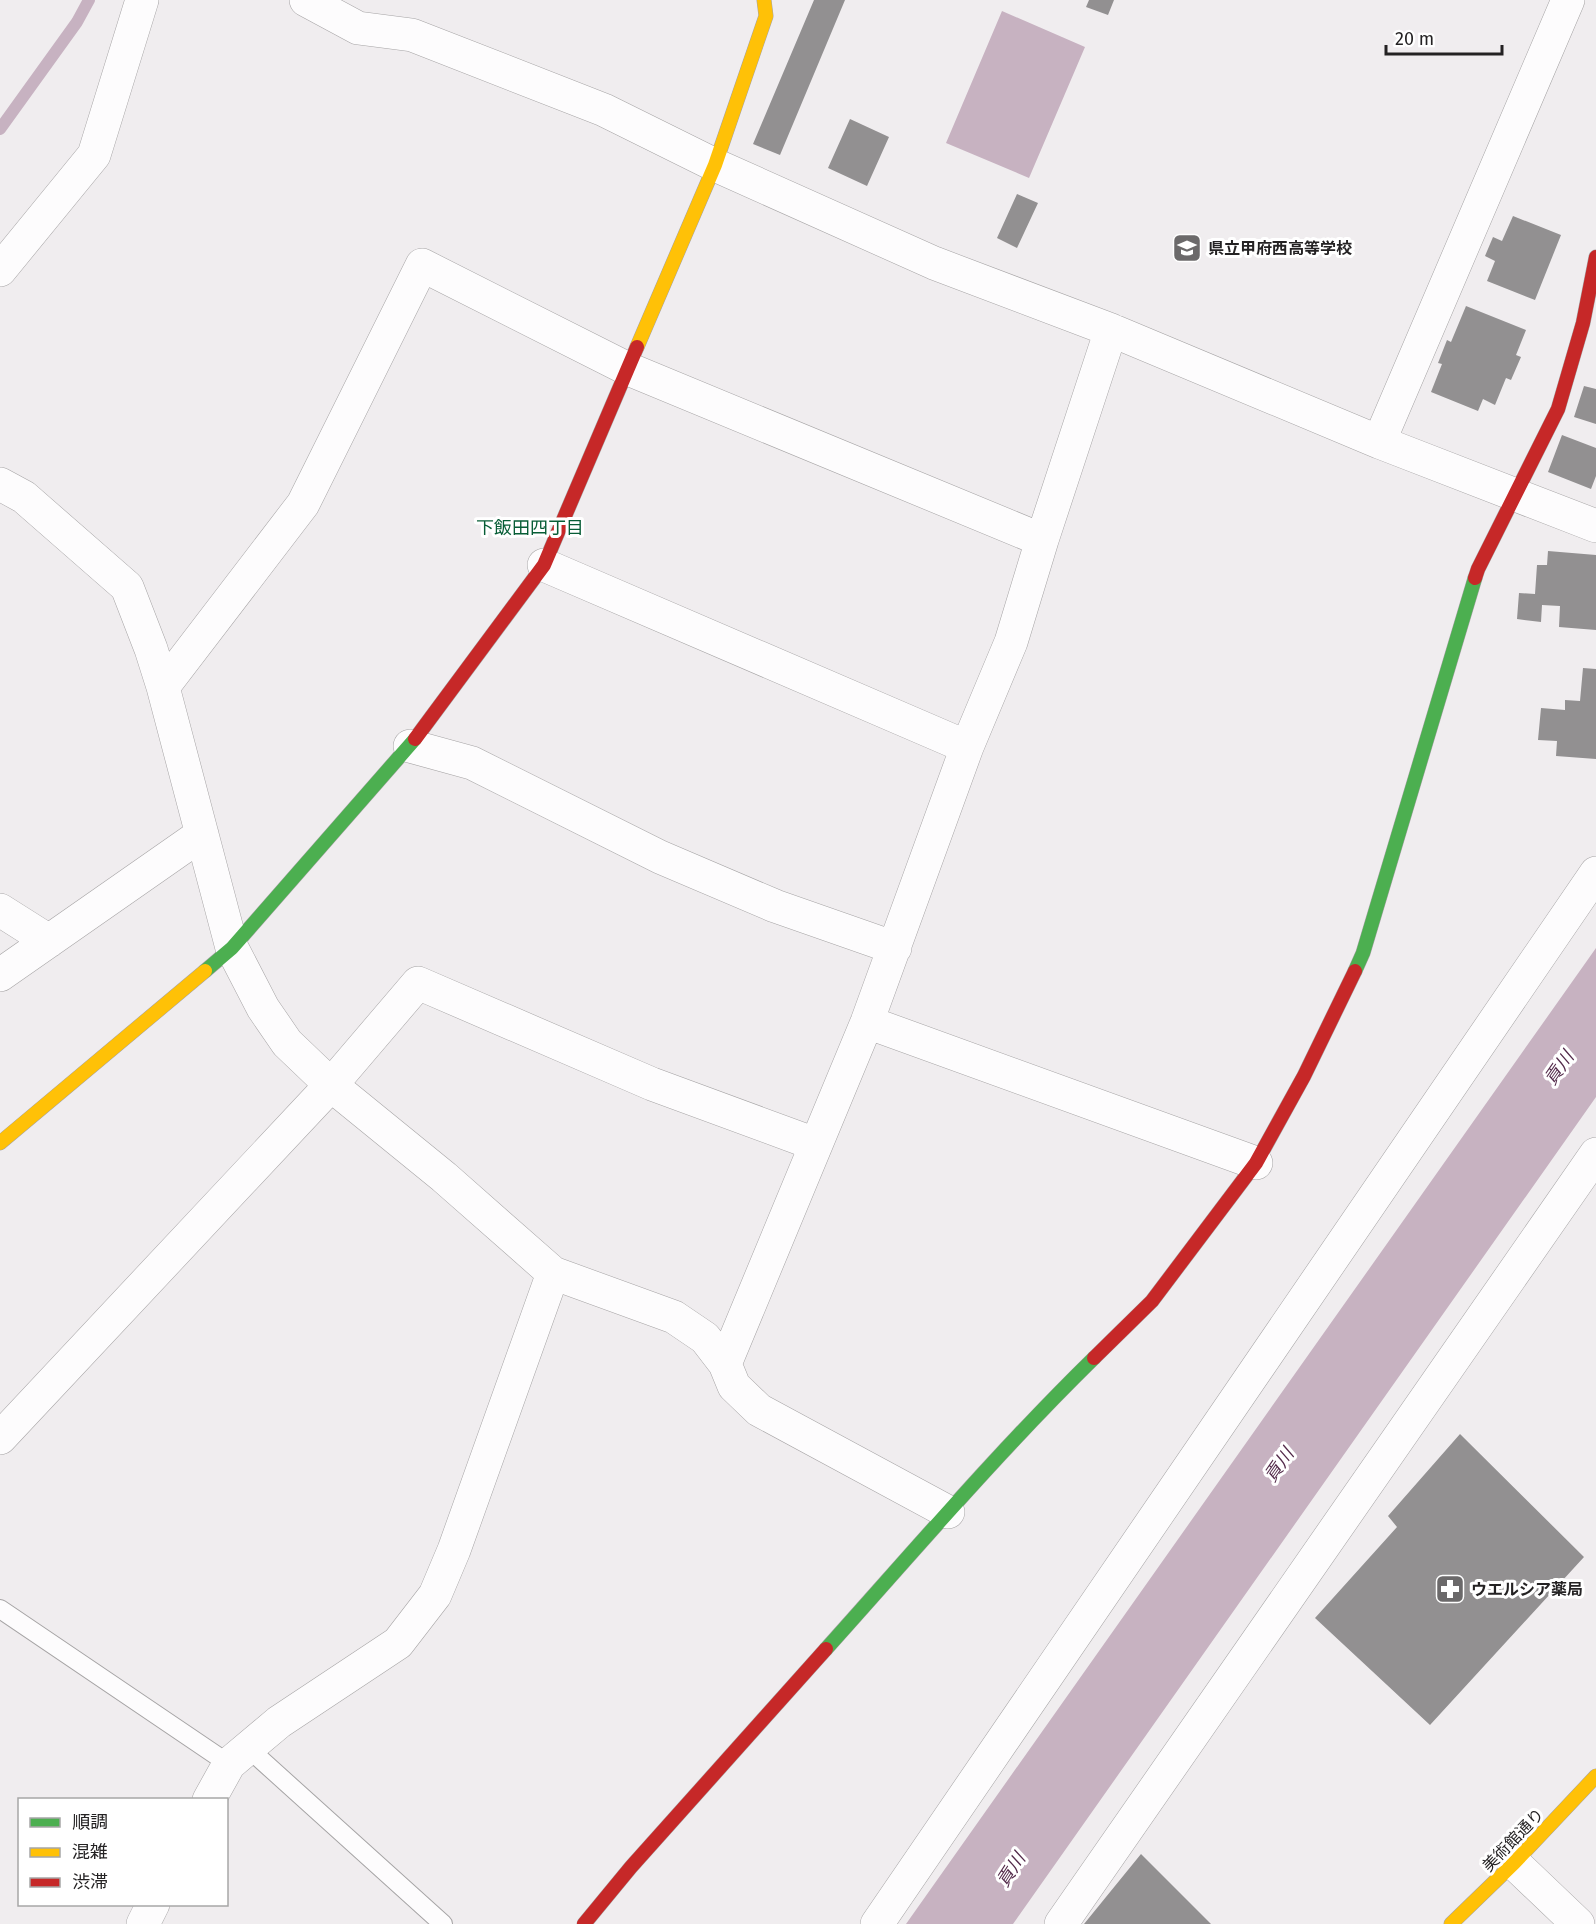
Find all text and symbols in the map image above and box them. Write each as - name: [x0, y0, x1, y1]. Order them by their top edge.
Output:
- scale bar: [1386, 18, 1502, 56]
- text: 20 m: [1395, 28, 1434, 50]
- school or university icon: 県立甲府西高等学校: [1171, 232, 1203, 264]
- place label: 県立甲府西高等学校: [1208, 239, 1352, 258]
- district label: 下飯田四丁目: [476, 517, 584, 539]
- water label: 貢川: [1540, 1045, 1579, 1089]
- water label: 貢川: [1260, 1442, 1299, 1486]
- pharmacy icon: ウエルシア薬局: [1434, 1573, 1466, 1605]
- place label: ウエルシア薬局: [1471, 1580, 1583, 1599]
- legend: [18, 1798, 228, 1906]
- street label: 美術館通り: [1478, 1805, 1548, 1875]
- text: 順調: [72, 1811, 108, 1833]
- text: 混雑: [72, 1841, 108, 1863]
- water label: 貢川: [992, 1847, 1031, 1891]
- text: 渋滞: [72, 1871, 108, 1893]

